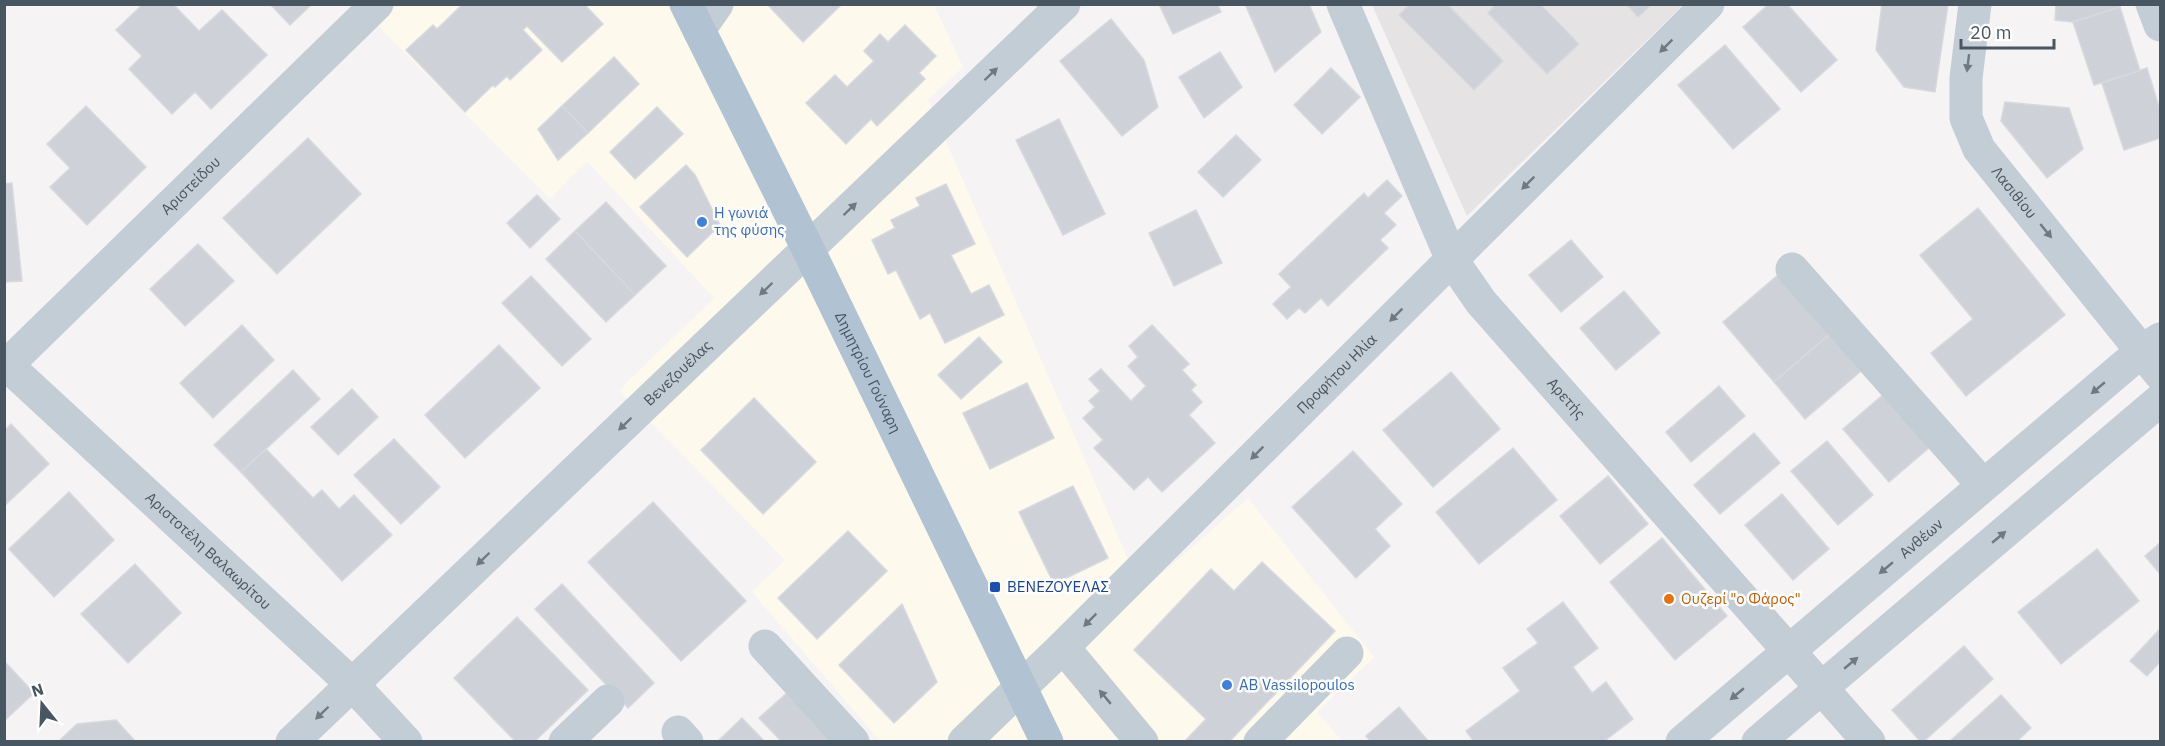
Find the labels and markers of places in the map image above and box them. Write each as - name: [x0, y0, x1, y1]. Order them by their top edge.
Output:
- place label: Η γωνιά της φύσης: [714, 203, 785, 239]
- marker: Η γωνιά της φύσης: [695, 215, 709, 229]
- place label: ΒΕΝΕΖΟΥΕΛΑΣ: [1007, 577, 1109, 596]
- marker: ΒΕΝΕΖΟΥΕΛΑΣ: [988, 580, 1002, 594]
- place label: Ουζερί "ο Φάρος": [1681, 589, 1801, 608]
- marker: Ουζερί "ο Φάρος": [1662, 592, 1676, 606]
- place label: AB Vassilopoulos: [1239, 675, 1355, 694]
- marker: AB Vassilopoulos: [1220, 678, 1234, 692]

